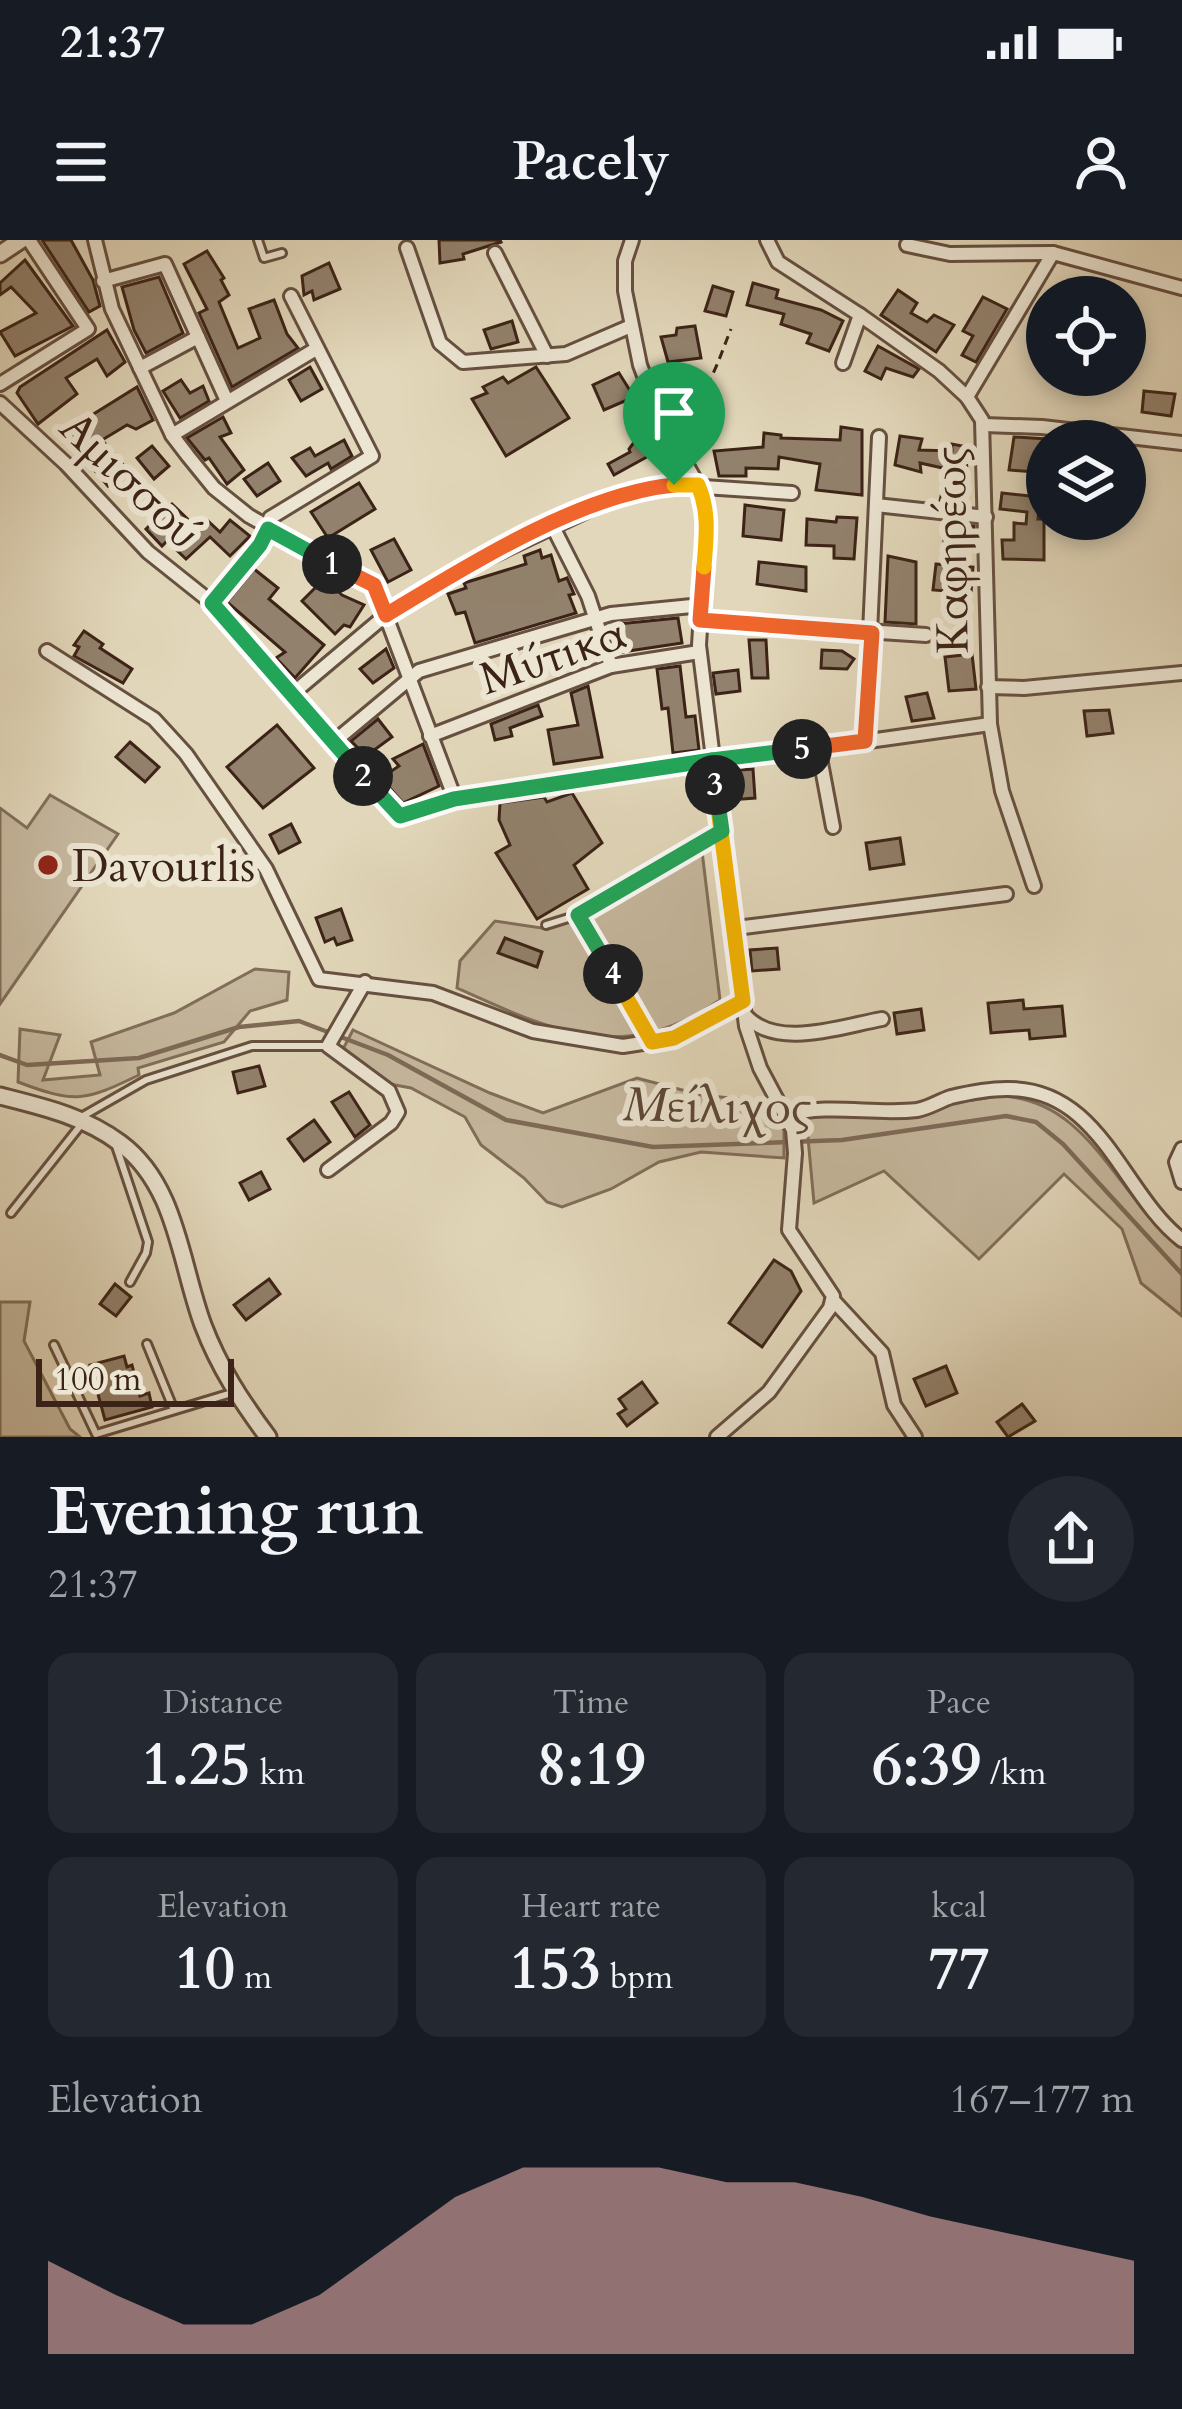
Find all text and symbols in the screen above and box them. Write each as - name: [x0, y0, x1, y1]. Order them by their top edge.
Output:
- text: 21:37: [60, 12, 165, 73]
- text: Pacely: [512, 126, 670, 199]
- icon: menu: [48, 129, 114, 195]
- icon: person: [1068, 129, 1134, 195]
- map controls: [1026, 276, 1146, 540]
- button: locate: [1026, 276, 1146, 396]
- pin: [623, 362, 725, 485]
- icon: arrive: [641, 380, 707, 446]
- street label: Αμισσού: [46, 398, 214, 562]
- button: layers: [1026, 420, 1146, 540]
- street label: Καφηρέως: [919, 446, 984, 654]
- pin: 1: [302, 534, 362, 594]
- text: 1: [324, 541, 340, 586]
- street label: Μύτικα: [471, 603, 634, 710]
- pin: 5: [772, 719, 832, 779]
- text: 5: [794, 726, 810, 771]
- pin: 2: [333, 746, 393, 806]
- text: 2: [355, 753, 371, 798]
- pin: 3: [685, 755, 745, 815]
- text: 3: [707, 762, 723, 807]
- place label: Davourlis: [72, 836, 255, 897]
- marker: Davourlis: [35, 852, 61, 878]
- pin: 4: [583, 944, 643, 1004]
- text: 4: [605, 951, 621, 996]
- water label: Μείλιχος: [622, 1072, 812, 1141]
- scale bar: [36, 1353, 234, 1406]
- text: 100 m: [54, 1357, 141, 1402]
- text: Evening run: [48, 1468, 423, 1557]
- button: share: [1008, 1476, 1134, 1602]
- text: 21:37: [48, 1558, 138, 1611]
- text: Distance: [163, 1680, 283, 1725]
- text: Time: [553, 1680, 629, 1725]
- text: Pace: [927, 1680, 991, 1725]
- text: 1.25: [141, 1725, 251, 1806]
- text: 8:19: [536, 1725, 646, 1806]
- text: 6:39: [872, 1725, 981, 1806]
- text: km: [251, 1751, 305, 1796]
- text: /km: [981, 1751, 1046, 1796]
- text: Elevation: [157, 1884, 289, 1929]
- text: Heart rate: [521, 1884, 661, 1929]
- text: kcal: [931, 1884, 987, 1929]
- text: 10: [174, 1929, 235, 2010]
- text: 153: [509, 1929, 601, 2010]
- text: 77: [928, 1929, 990, 2010]
- text: m: [235, 1955, 272, 2000]
- text: bpm: [601, 1955, 673, 2000]
- text: Elevation: [48, 2073, 203, 2126]
- text: 167–177 m: [949, 2073, 1134, 2126]

